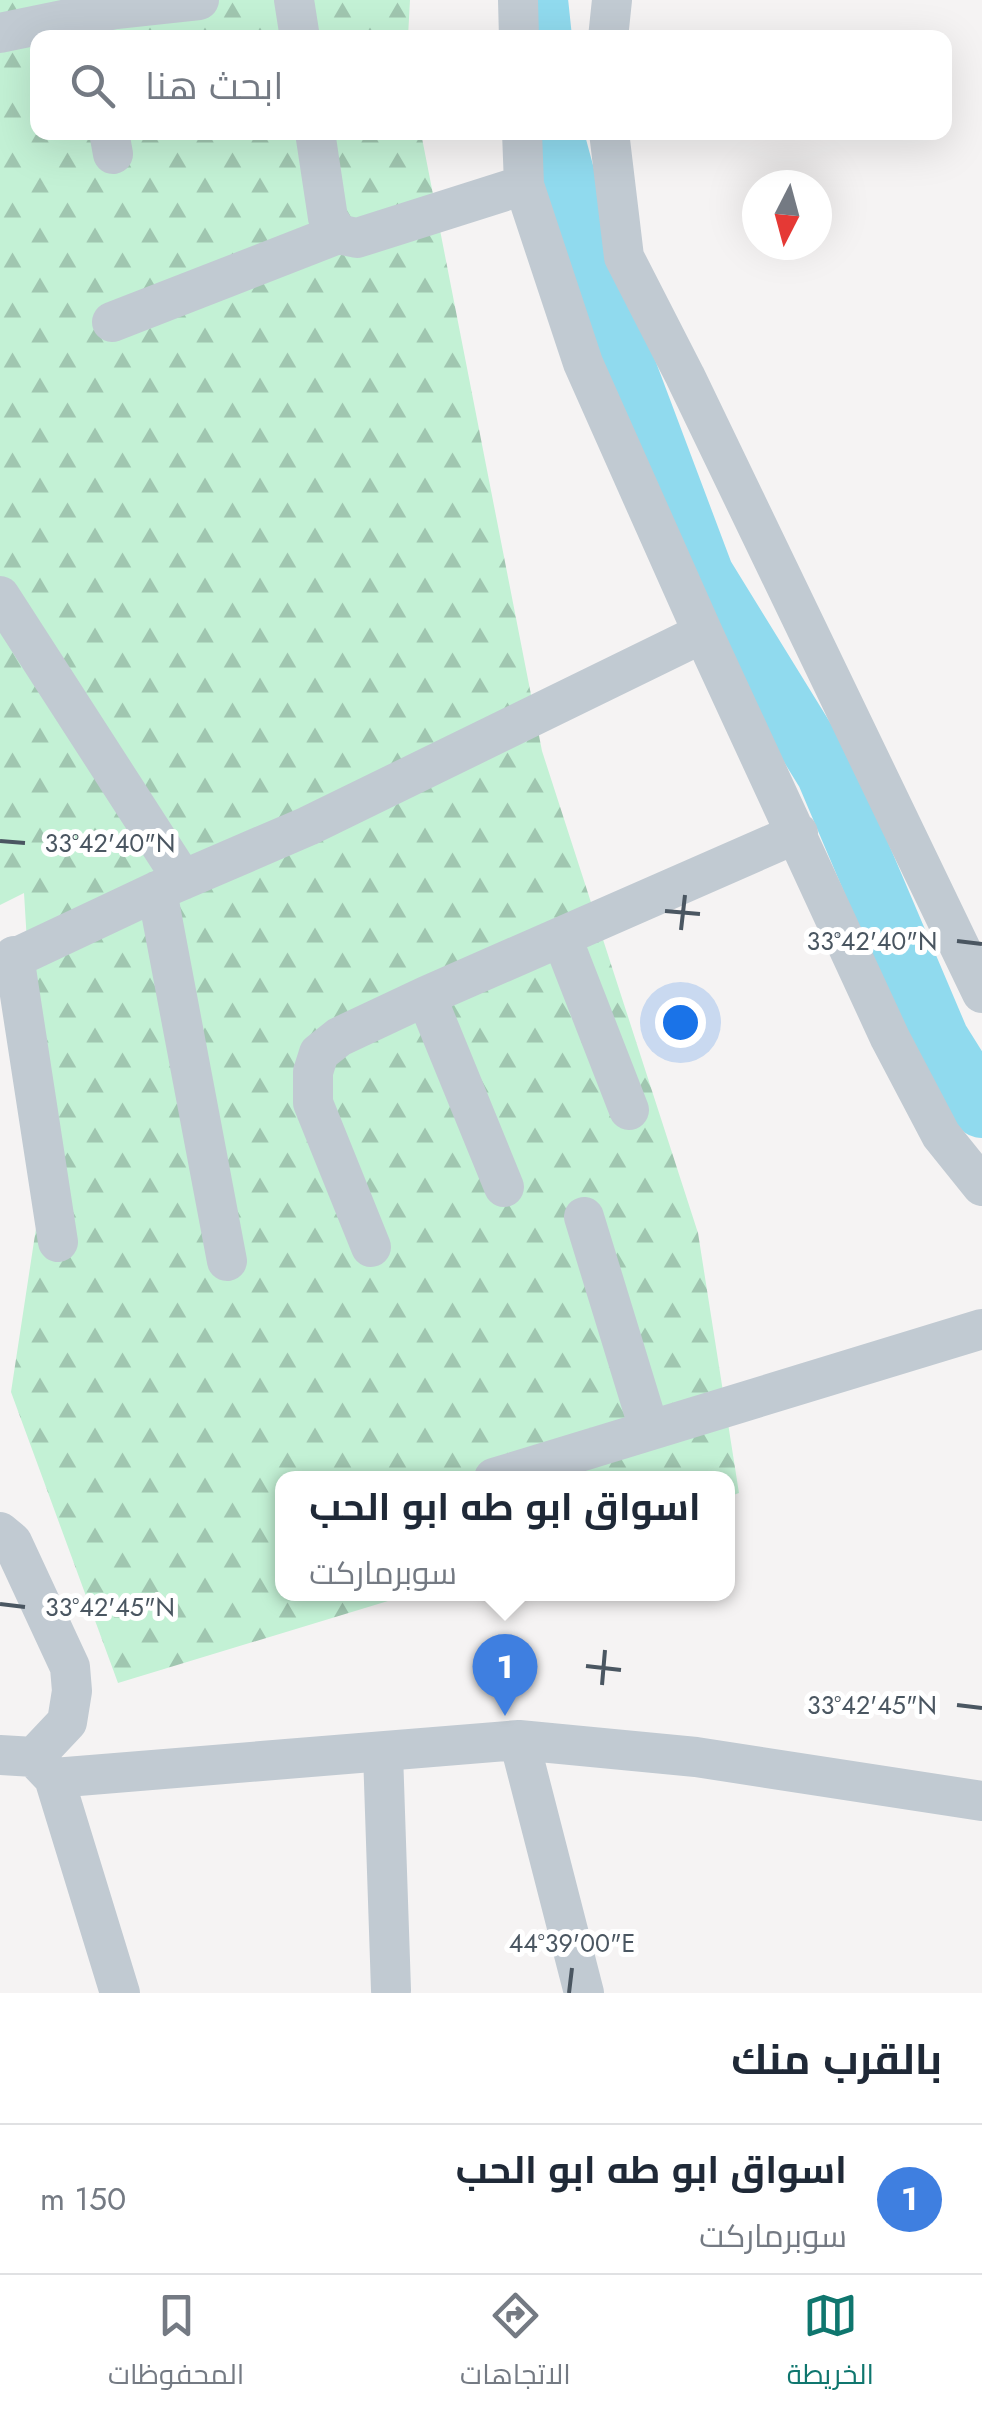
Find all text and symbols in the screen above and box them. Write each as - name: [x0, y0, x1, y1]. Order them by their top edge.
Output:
- search box: [30, 30, 952, 140]
- icon: search: [65, 58, 120, 113]
- text: ابحث هنا: [145, 58, 283, 113]
- north arrow: [742, 170, 832, 260]
- text: 33°42'40"N: [45, 825, 175, 861]
- text: 33°42'40"N: [807, 923, 937, 959]
- your location: [655, 997, 706, 1048]
- popup: [275, 1471, 735, 1601]
- text: اسواق ابو طه ابو الحب: [309, 1479, 701, 1534]
- text: سوبرماركت: [309, 1550, 457, 1596]
- text: 33°42'45"N: [45, 1589, 175, 1625]
- pin: 1: [472, 1634, 538, 1716]
- text: 33°42'45"N: [807, 1687, 937, 1723]
- text: 44°39'00"E: [509, 1925, 635, 1961]
- text: بالقرب منك: [731, 2029, 942, 2090]
- text: اسواق ابو طه ابو الحب: [456, 2142, 847, 2197]
- text: 150 m: [40, 2176, 126, 2222]
- text: 1: [901, 2176, 918, 2222]
- text: سوبرماركت: [699, 2213, 847, 2259]
- tab: المحفوظات: [108, 2288, 244, 2400]
- tab: الاتجاهات: [460, 2288, 571, 2400]
- tab: الخريطة: [787, 2288, 874, 2400]

